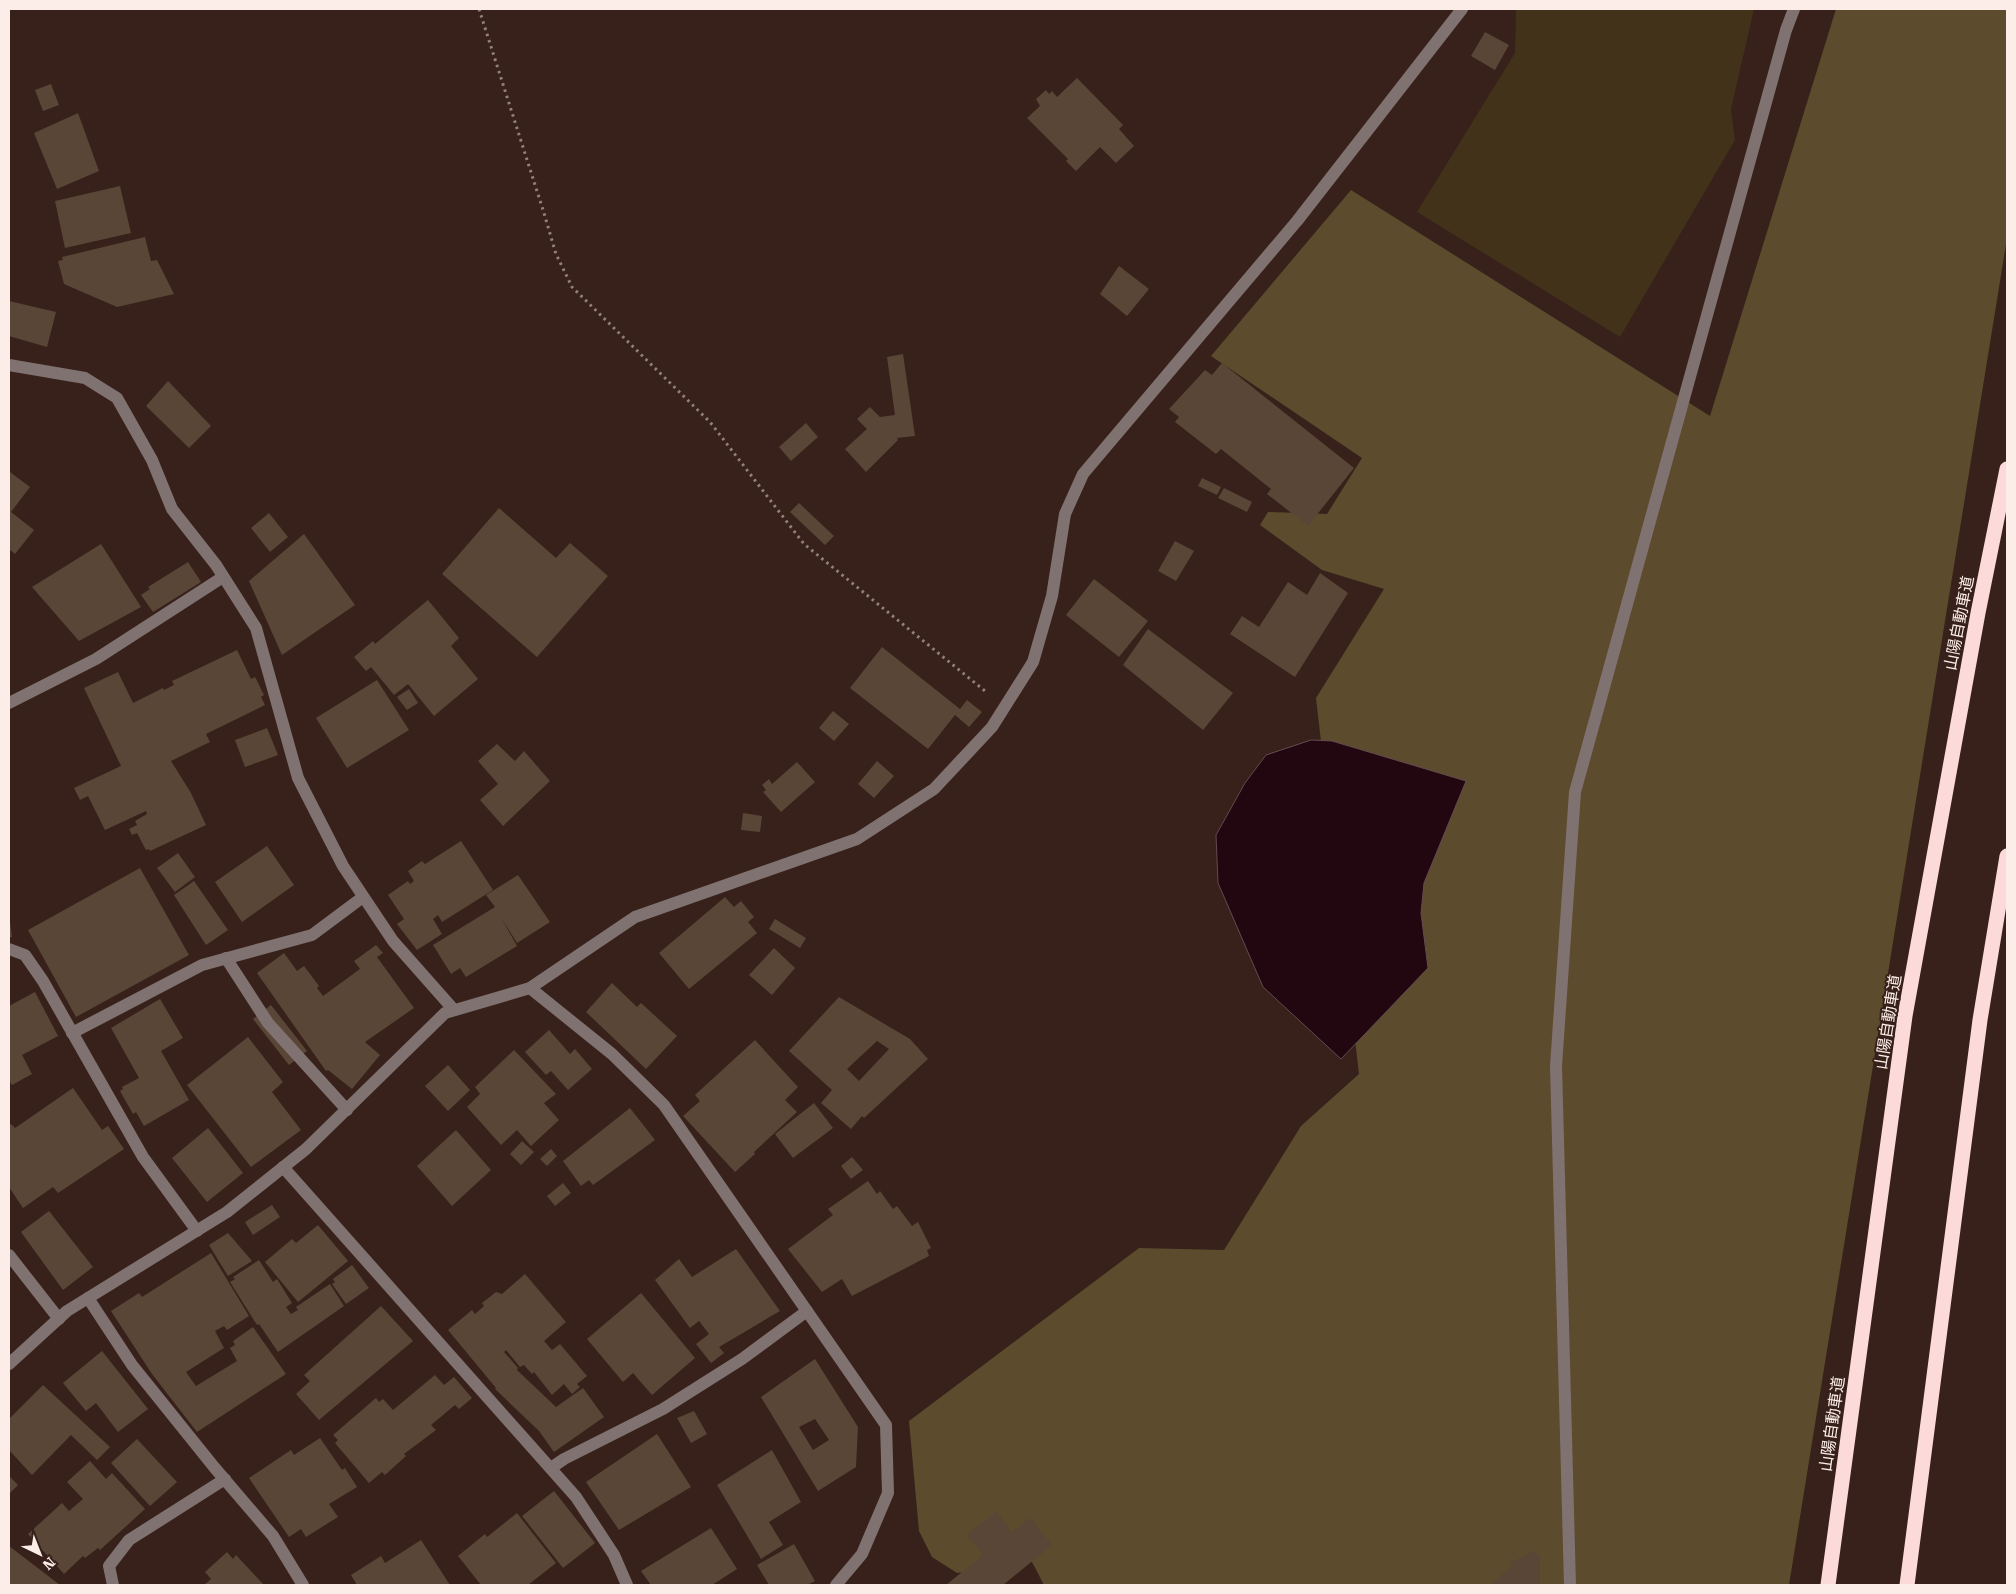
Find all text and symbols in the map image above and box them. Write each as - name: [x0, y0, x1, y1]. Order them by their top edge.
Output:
- street label: 山陽自動車道: [1941, 574, 1977, 672]
- street label: 山陽自動車道: [1871, 973, 1905, 1071]
- street label: 山陽自動車道: [1816, 1375, 1848, 1473]
- north arrow: [15, 1529, 65, 1579]
- text: N: [39, 1554, 58, 1573]

